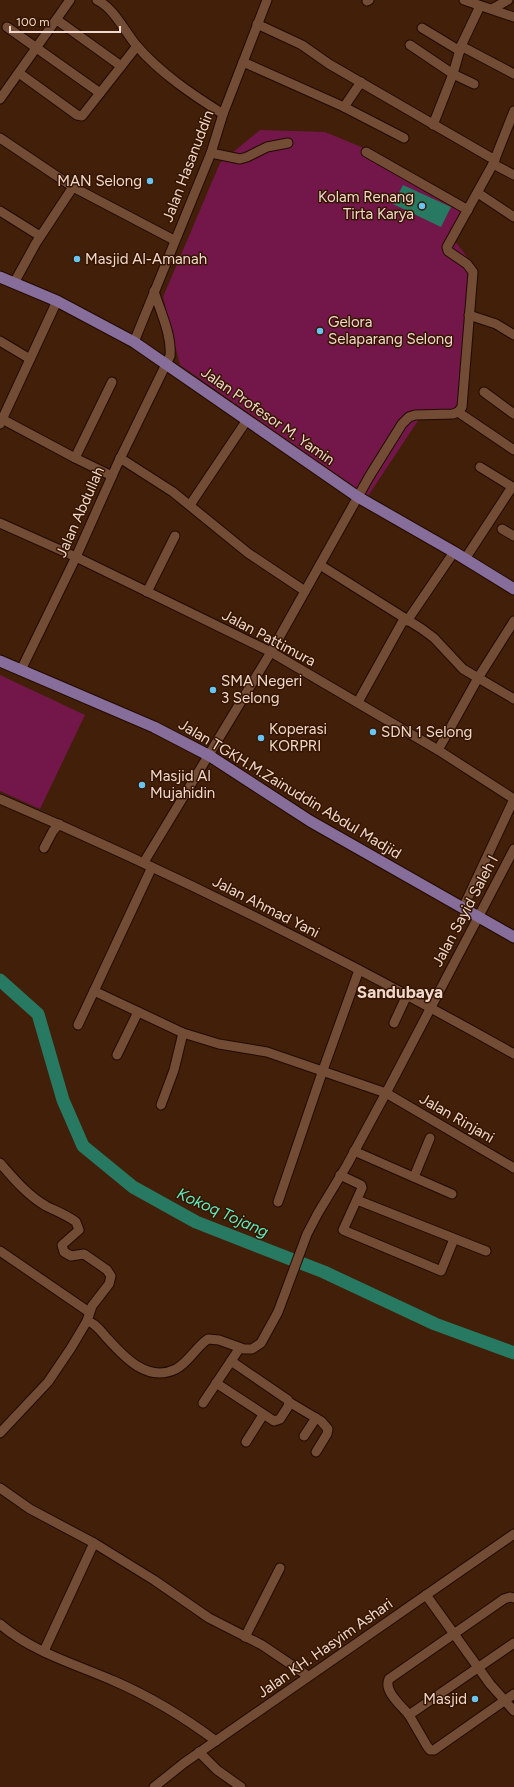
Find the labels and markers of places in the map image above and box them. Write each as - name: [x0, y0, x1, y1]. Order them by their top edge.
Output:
- place label: MAN Selong: [57, 172, 142, 190]
- marker: MAN Selong: [145, 176, 155, 186]
- place label: Kolam Renang Tirta Karya: [318, 188, 414, 223]
- marker: Kolam Renang Tirta Karya: [417, 201, 427, 211]
- place label: Masjid Al-Amanah: [85, 250, 207, 268]
- marker: Masjid Al-Amanah: [72, 254, 82, 264]
- place label: Gelora Selaparang Selong: [328, 313, 453, 348]
- marker: Gelora Selaparang Selong: [315, 326, 325, 336]
- place label: SMA Negeri 3 Selong: [221, 672, 302, 707]
- marker: SMA Negeri 3 Selong: [208, 685, 218, 695]
- place label: Koperasi KORPRI: [269, 720, 327, 755]
- place label: SDN 1 Selong: [381, 723, 472, 741]
- marker: SDN 1 Selong: [368, 727, 378, 737]
- marker: Koperasi KORPRI: [256, 733, 266, 743]
- place label: Masjid Al Mujahidin: [150, 767, 215, 802]
- marker: Masjid Al Mujahidin: [137, 780, 147, 790]
- place label: Masjid: [423, 1690, 467, 1708]
- marker: Masjid: [470, 1694, 480, 1704]

